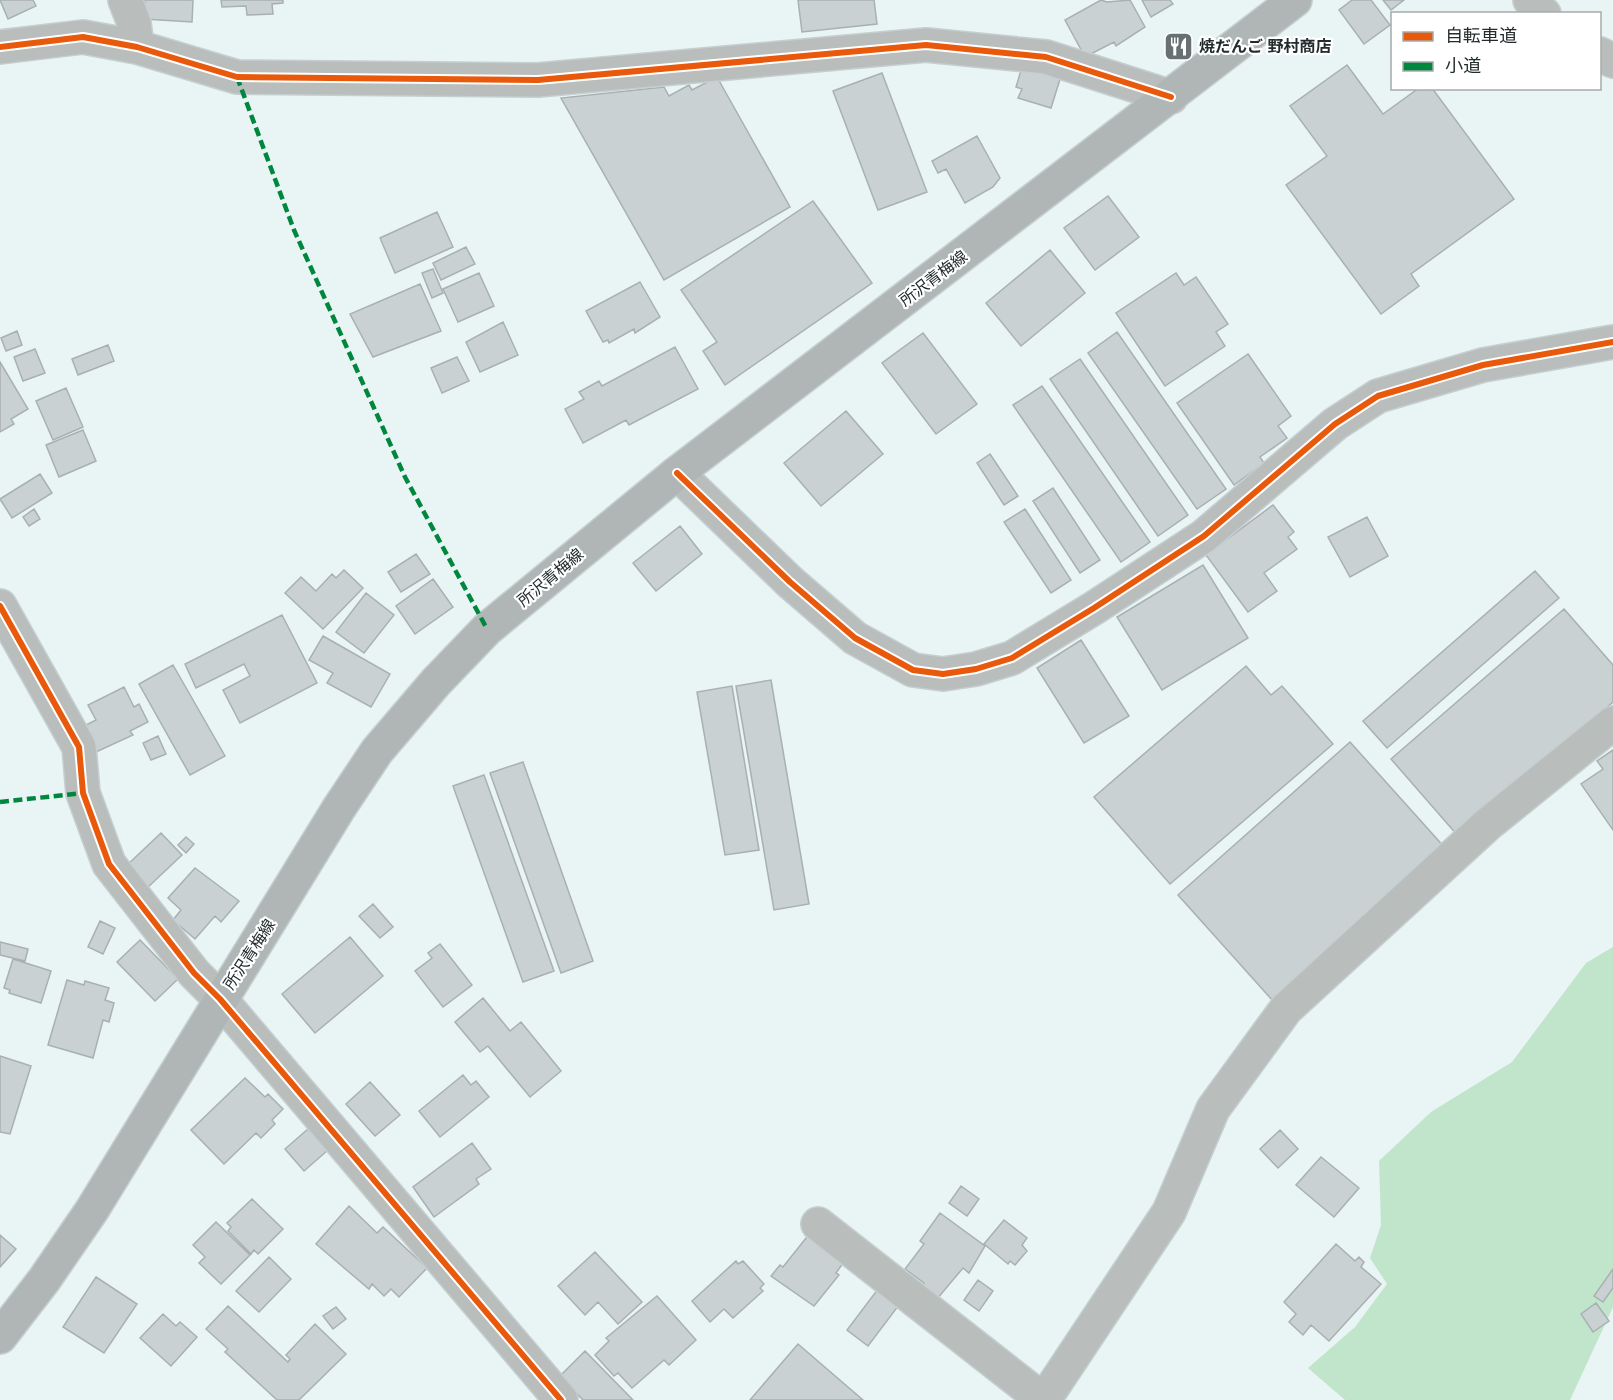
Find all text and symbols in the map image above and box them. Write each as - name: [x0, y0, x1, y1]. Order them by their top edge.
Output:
- legend: [1391, 12, 1601, 90]
- text: 自転車道: [1445, 24, 1517, 47]
- restaurant icon: 焼だんご 野村商店: [1162, 30, 1194, 62]
- place label: 焼だんご 野村商店: [1199, 36, 1331, 56]
- text: 小道: [1445, 54, 1481, 77]
- street label: 所沢青梅線: [895, 246, 971, 310]
- street label: 所沢青梅線: [513, 544, 587, 610]
- street label: 所沢青梅線: [219, 915, 279, 993]

